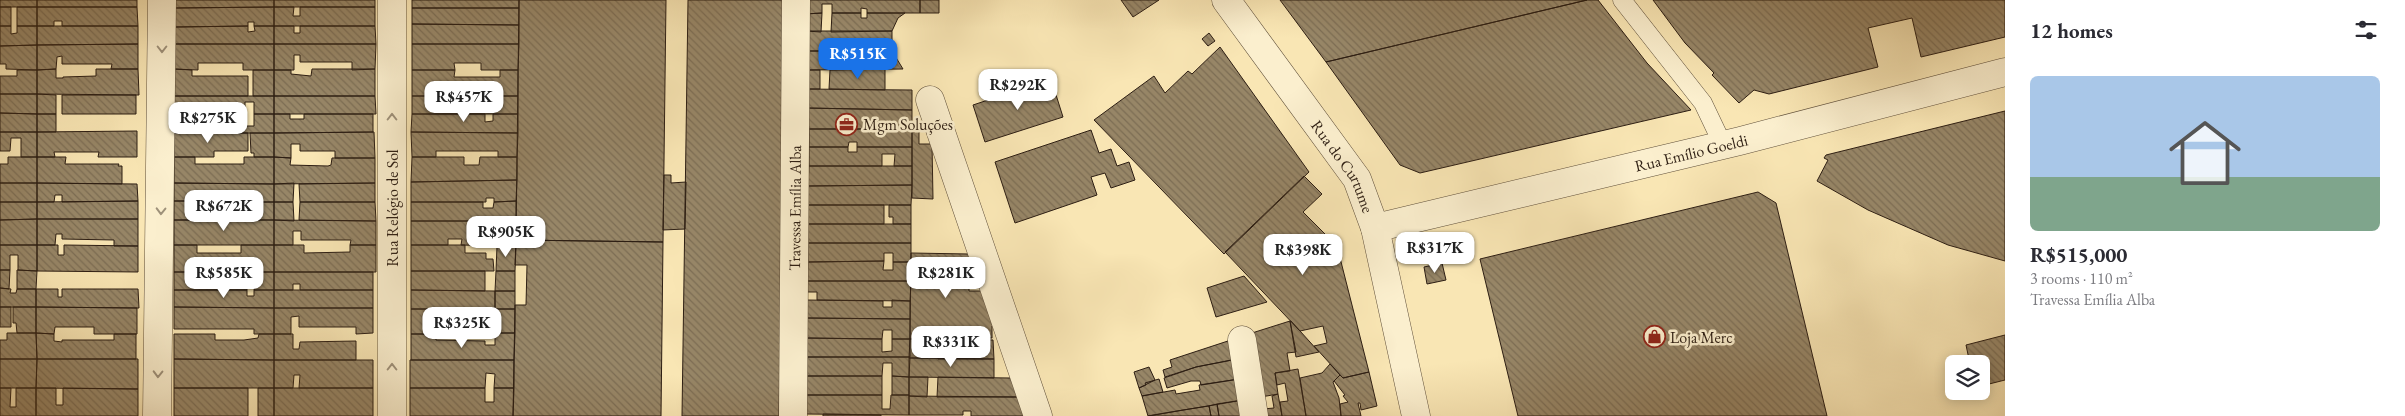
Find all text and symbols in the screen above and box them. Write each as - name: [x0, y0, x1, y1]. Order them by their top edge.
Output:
- icon: filters: [2352, 16, 2380, 44]
- text: 12 homes: [2030, 17, 2113, 44]
- pin: R$515K: [817, 38, 899, 80]
- text: R$515K: [829, 43, 887, 64]
- one-way arrow: [157, 45, 167, 53]
- pin: R$292K: [977, 68, 1059, 111]
- text: R$292K: [989, 74, 1047, 95]
- pin: R$457K: [423, 80, 505, 123]
- text: R$457K: [435, 86, 493, 107]
- pin: R$275K: [167, 102, 249, 144]
- text: R$275K: [179, 107, 237, 128]
- icon: home: [2160, 108, 2250, 198]
- office icon: Mgm Soluções: [835, 112, 859, 136]
- one-way arrow: [387, 113, 397, 121]
- place label: Mgm Soluções: [863, 114, 953, 135]
- street label: Rua do Curtume: [1307, 116, 1379, 216]
- street label: Rua Emílio Goeldi: [1633, 129, 1750, 176]
- street label: Travessa Emília Alba: [784, 145, 805, 271]
- street label: Rua Relógio de Sol: [382, 149, 403, 267]
- pin: R$672K: [183, 190, 265, 232]
- text: R$672K: [195, 195, 253, 216]
- one-way arrow: [156, 208, 166, 215]
- pin: R$905K: [465, 216, 547, 258]
- text: R$905K: [477, 221, 535, 242]
- pin: R$317K: [1394, 232, 1476, 274]
- pin: R$398K: [1262, 234, 1344, 276]
- text: R$317K: [1406, 237, 1464, 258]
- text: R$398K: [1274, 239, 1332, 260]
- text: R$515,000: [2030, 241, 2127, 268]
- pin: R$585K: [183, 256, 265, 299]
- pin: R$281K: [905, 256, 987, 299]
- text: R$585K: [195, 262, 253, 283]
- text: R$281K: [917, 262, 975, 283]
- text: 3 rooms · 110 m²: [2030, 268, 2133, 289]
- text: Travessa Emília Alba: [2030, 289, 2155, 310]
- pin: R$325K: [421, 306, 503, 349]
- text: R$325K: [433, 312, 491, 333]
- shop icon: Loja Merc: [1642, 325, 1666, 349]
- pin: R$331K: [910, 326, 992, 368]
- place label: Loja Merc: [1670, 327, 1733, 348]
- text: R$331K: [922, 331, 980, 352]
- map controls: [1945, 355, 1990, 400]
- button: layers: [1945, 355, 1990, 400]
- one-way arrow: [387, 363, 397, 371]
- one-way arrow: [153, 370, 163, 378]

